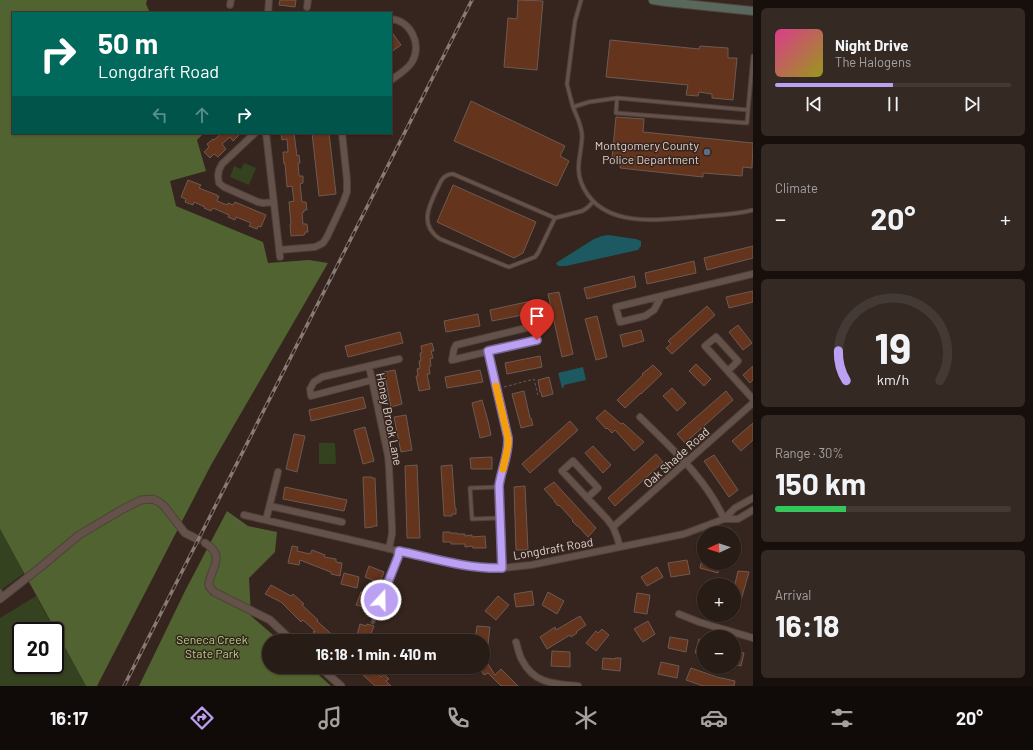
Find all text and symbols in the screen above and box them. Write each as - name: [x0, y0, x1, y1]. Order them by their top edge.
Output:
- text: 50 m: [98, 26, 158, 60]
- icon: right: [32, 28, 84, 80]
- text: Night Drive: [835, 36, 908, 54]
- text: The Halogens: [835, 54, 911, 70]
- text: Longdraft Road: [98, 60, 219, 82]
- icon: previous: [803, 93, 825, 115]
- icon: pause: [882, 93, 904, 115]
- icon: next: [961, 93, 983, 115]
- icon: left: [149, 104, 171, 126]
- icon: ahead: [191, 104, 213, 126]
- icon: right: [233, 104, 255, 126]
- place label: Montgomery County Police Department: [595, 138, 699, 166]
- marker: Montgomery County Police Department: [702, 147, 712, 157]
- text: Climate: [775, 180, 818, 196]
- text: 20°: [870, 200, 916, 236]
- text: −: [775, 205, 786, 231]
- text: +: [1000, 205, 1011, 231]
- pin: [520, 299, 554, 340]
- icon: arrive: [526, 305, 548, 327]
- text: 19: [875, 322, 911, 372]
- text: km/h: [877, 371, 909, 388]
- street label: Honey Brook Lane: [374, 372, 406, 466]
- street label: Oak Shade Road: [640, 424, 712, 490]
- text: Range · 30%: [775, 445, 843, 461]
- text: 150 km: [775, 465, 866, 501]
- north arrow: [697, 526, 741, 570]
- map controls: [697, 526, 741, 674]
- street label: Longdraft Road: [512, 534, 594, 562]
- button: +: [697, 578, 741, 622]
- position arrow: [360, 579, 402, 621]
- text: Arrival: [775, 587, 811, 603]
- text: 16:18: [775, 607, 840, 643]
- speed limit sign: 20: [12, 622, 64, 674]
- button: −: [697, 630, 741, 674]
- park label: Seneca Creek State Park: [176, 632, 248, 660]
- text: 16:18 · 1 min · 410 m: [315, 645, 437, 663]
- icon: directions: [188, 704, 216, 732]
- icon: music: [316, 704, 344, 732]
- icon: phone: [444, 704, 472, 732]
- icon: climate: [572, 704, 600, 732]
- icon: car: [700, 704, 728, 732]
- icon: filters: [828, 704, 856, 732]
- text: 16:17: [50, 707, 88, 729]
- text: 20°: [956, 707, 983, 729]

